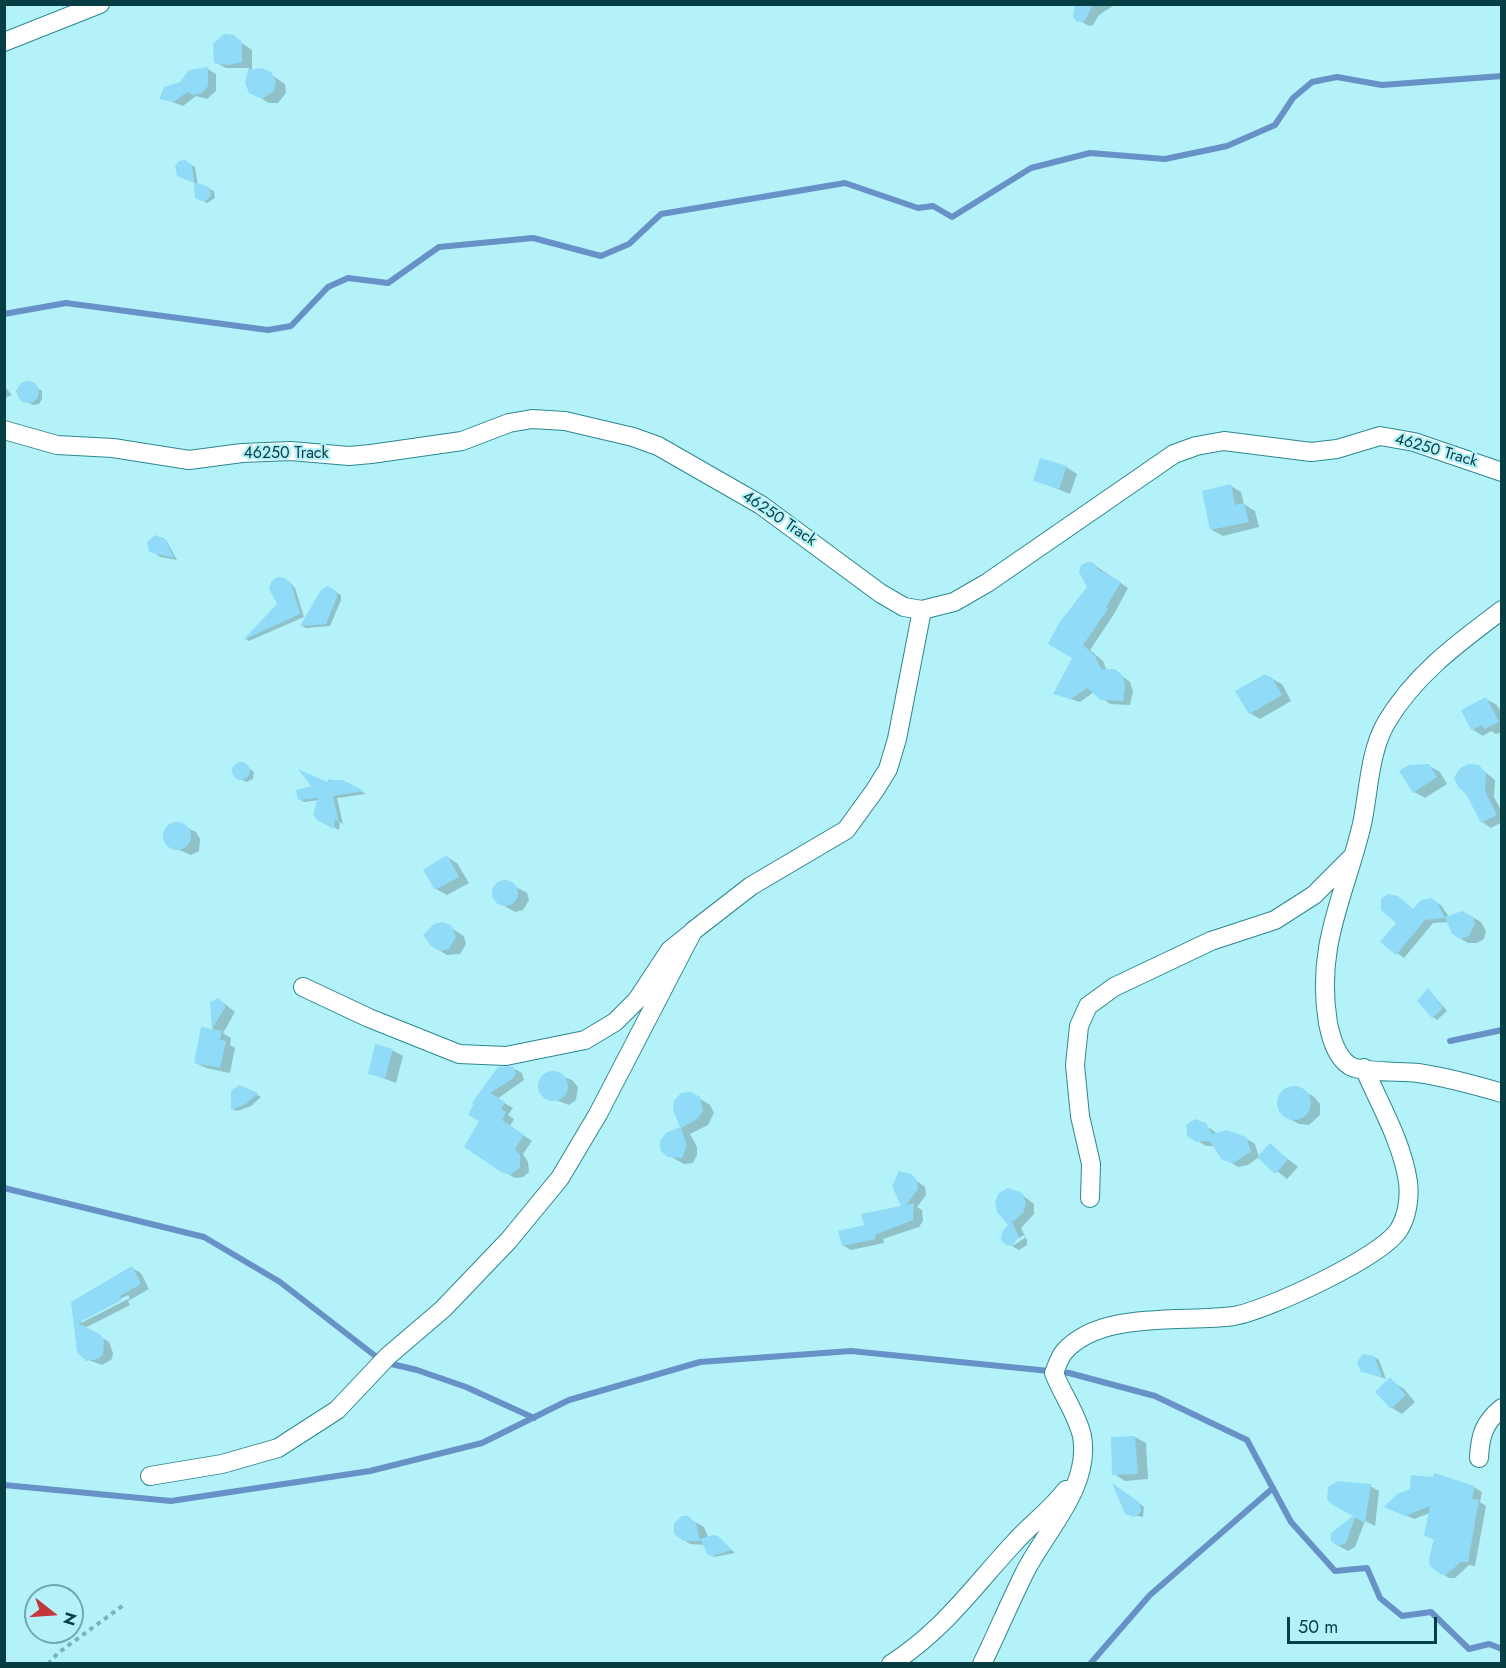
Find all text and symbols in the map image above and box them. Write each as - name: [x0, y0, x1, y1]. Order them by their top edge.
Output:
- street label: 46250 Track: [1392, 430, 1480, 472]
- street label: 46250 Track: [243, 444, 329, 464]
- street label: 46250 Track: [738, 487, 820, 551]
- north arrow: [24, 1584, 84, 1644]
- scale bar: [1290, 1605, 1440, 1643]
- text: N: [57, 1609, 83, 1628]
- text: 50 m: [1298, 1614, 1338, 1640]

